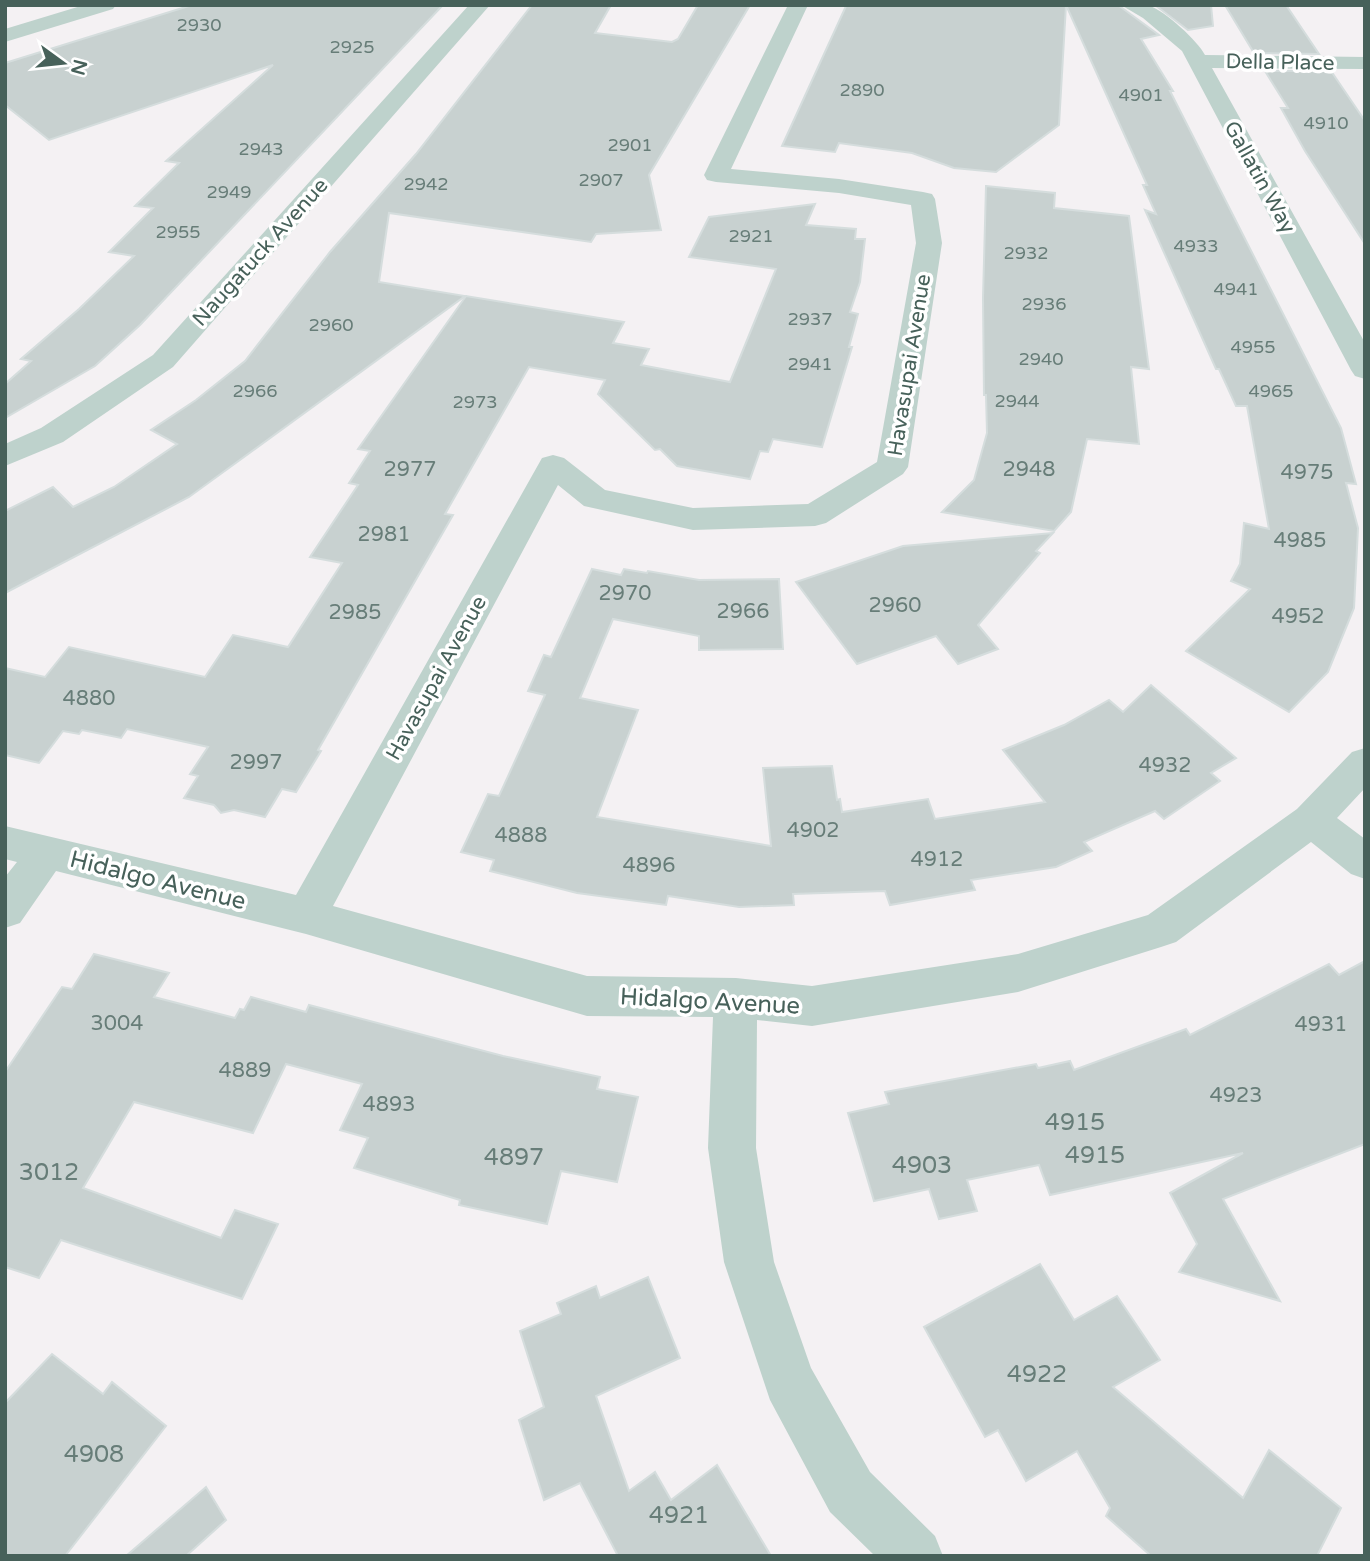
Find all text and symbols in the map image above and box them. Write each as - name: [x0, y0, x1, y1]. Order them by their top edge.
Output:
- house number: 2930: [176, 14, 222, 36]
- north arrow: [28, 28, 98, 98]
- house number: 2925: [329, 36, 375, 58]
- street label: Della Place: [1225, 49, 1335, 76]
- text: N: [66, 57, 91, 77]
- house number: 2890: [839, 79, 885, 101]
- house number: 4901: [1118, 84, 1164, 106]
- house number: 4910: [1303, 112, 1349, 134]
- street label: Gallatin Way: [1218, 117, 1301, 238]
- house number: 2901: [607, 134, 653, 156]
- house number: 2943: [238, 138, 284, 160]
- house number: 2907: [578, 169, 624, 191]
- street label: Naugatuck Avenue: [187, 173, 333, 331]
- house number: 2942: [403, 173, 449, 195]
- house number: 2949: [206, 181, 252, 203]
- house number: 2955: [155, 221, 201, 243]
- house number: 2921: [728, 225, 774, 247]
- house number: 4933: [1173, 235, 1219, 257]
- house number: 2932: [1003, 242, 1049, 264]
- street label: Havasupai Avenue: [883, 272, 936, 458]
- house number: 4941: [1213, 278, 1259, 300]
- house number: 2936: [1021, 293, 1067, 315]
- house number: 2937: [787, 308, 833, 330]
- house number: 2960: [308, 314, 354, 336]
- house number: 4955: [1230, 336, 1276, 358]
- house number: 2940: [1018, 348, 1064, 370]
- house number: 2941: [787, 353, 833, 375]
- house number: 2966: [232, 380, 278, 402]
- house number: 4965: [1248, 380, 1294, 402]
- house number: 2944: [994, 390, 1040, 412]
- house number: 2973: [452, 391, 498, 413]
- house number: 2977: [384, 457, 436, 482]
- house number: 2948: [1003, 457, 1055, 482]
- house number: 4975: [1281, 460, 1333, 485]
- house number: 2981: [358, 522, 410, 547]
- house number: 4985: [1274, 528, 1326, 553]
- house number: 2970: [599, 581, 651, 606]
- street label: Havasupai Avenue: [381, 592, 492, 765]
- house number: 2960: [869, 593, 921, 618]
- house number: 2966: [717, 599, 769, 624]
- house number: 2985: [329, 600, 381, 625]
- house number: 4952: [1272, 604, 1324, 629]
- house number: 4880: [63, 686, 115, 711]
- house number: 2997: [230, 750, 282, 775]
- house number: 4932: [1139, 753, 1191, 778]
- house number: 4902: [787, 818, 839, 843]
- house number: 4888: [495, 823, 547, 848]
- street label: Hidalgo Avenue: [67, 845, 249, 916]
- house number: 4912: [911, 847, 963, 872]
- house number: 4896: [623, 853, 675, 878]
- street label: Hidalgo Avenue: [619, 982, 801, 1021]
- house number: 3004: [91, 1011, 143, 1036]
- house number: 4931: [1295, 1012, 1347, 1037]
- house number: 4889: [219, 1058, 271, 1083]
- house number: 4923: [1210, 1083, 1262, 1108]
- house number: 4893: [363, 1092, 415, 1117]
- house number: 4915: [1045, 1108, 1105, 1137]
- house number: 4915: [1065, 1141, 1125, 1170]
- house number: 4897: [484, 1143, 544, 1172]
- house number: 4903: [892, 1151, 952, 1180]
- house number: 3012: [19, 1158, 79, 1187]
- house number: 4922: [1007, 1360, 1067, 1389]
- house number: 4908: [64, 1440, 124, 1469]
- house number: 4921: [649, 1501, 709, 1530]

